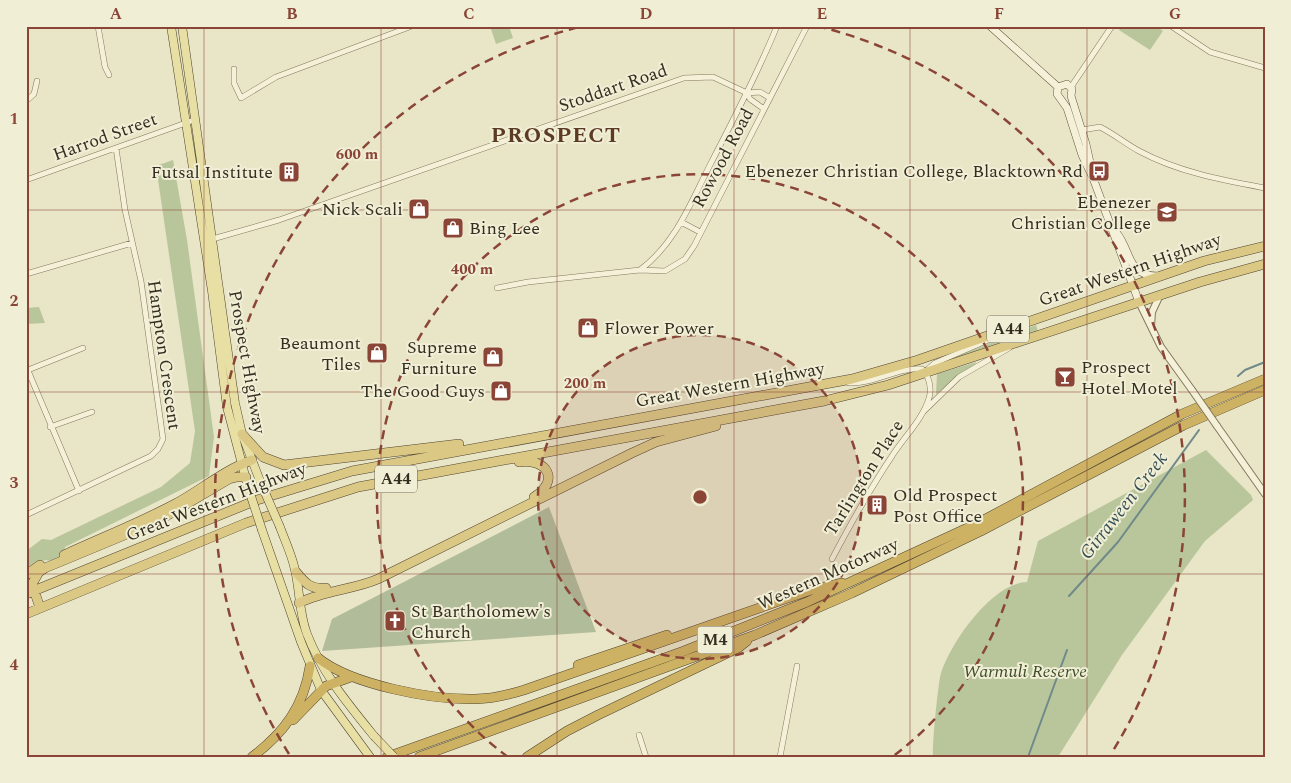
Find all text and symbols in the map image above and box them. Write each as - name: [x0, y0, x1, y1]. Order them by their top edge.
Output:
- text: A: [110, 2, 123, 26]
- text: B: [286, 2, 298, 26]
- text: C: [463, 2, 475, 26]
- text: D: [640, 2, 653, 26]
- text: E: [817, 2, 827, 26]
- text: F: [994, 2, 1004, 26]
- text: G: [1169, 2, 1181, 26]
- street label: Stoddart Road: [555, 57, 671, 119]
- street label: Rowood Road: [685, 103, 761, 213]
- street label: Harrod Street: [49, 106, 161, 168]
- text: 1: [10, 107, 18, 131]
- district label: PROSPECT: [491, 119, 621, 152]
- text: 600 m: [336, 143, 379, 166]
- place label: Ebenezer Christian College, Blacktown Rd: [745, 158, 1083, 185]
- place label: Futsal Institute: [151, 159, 273, 186]
- bus stop icon: Ebenezer Christian College, Blacktown Rd: [1087, 159, 1111, 183]
- building icon: Futsal Institute: [277, 160, 301, 184]
- place label: Ebenezer Christian College: [1011, 189, 1151, 237]
- place label: Nick Scali: [322, 196, 403, 223]
- shop icon: Nick Scali: [407, 197, 431, 221]
- school or university icon: Ebenezer Christian College: [1155, 200, 1179, 224]
- place label: Bing Lee: [469, 215, 540, 242]
- shop icon: Bing Lee: [441, 216, 465, 240]
- street label: Great Western Highway: [1035, 226, 1226, 314]
- text: 400 m: [451, 258, 494, 281]
- street label: Hampton Crescent: [140, 278, 188, 432]
- street label: Prospect Highway: [221, 288, 273, 437]
- text: 2: [10, 289, 19, 313]
- place label: Flower Power: [604, 315, 714, 342]
- shop icon: Flower Power: [576, 316, 600, 340]
- road number: A44: [987, 316, 1029, 342]
- place label: Beaumont Tiles: [279, 330, 361, 378]
- place label: Supreme Furniture: [401, 334, 477, 382]
- shop icon: Beaumont Tiles: [365, 341, 389, 365]
- shop icon: Supreme Furniture: [481, 345, 505, 369]
- place label: Prospect Hotel Motel: [1081, 354, 1178, 402]
- street label: Great Western Highway: [633, 355, 828, 415]
- bar icon: Prospect Hotel Motel: [1053, 365, 1077, 389]
- text: 200 m: [564, 372, 607, 395]
- place label: The Good Guys: [361, 378, 485, 405]
- shop icon: The Good Guys: [489, 379, 513, 403]
- street label: Tarlington Place: [817, 415, 911, 541]
- water label: Girraween Creek: [1073, 446, 1175, 566]
- street label: Great Western Highway: [122, 455, 311, 549]
- road number: A44: [375, 466, 417, 492]
- text: 3: [10, 471, 19, 495]
- place label: Old Prospect Post Office: [893, 482, 997, 530]
- centre of rings: [691, 488, 709, 506]
- building icon: Old Prospect Post Office: [865, 493, 889, 517]
- street label: Western Motorway: [753, 530, 904, 617]
- place label: St Bartholomew's Church: [411, 598, 551, 646]
- church icon: St Bartholomew's Church: [383, 609, 407, 633]
- road number: M4: [698, 626, 732, 654]
- text: 4: [10, 653, 19, 677]
- park label: Warmuli Reserve: [963, 658, 1087, 685]

